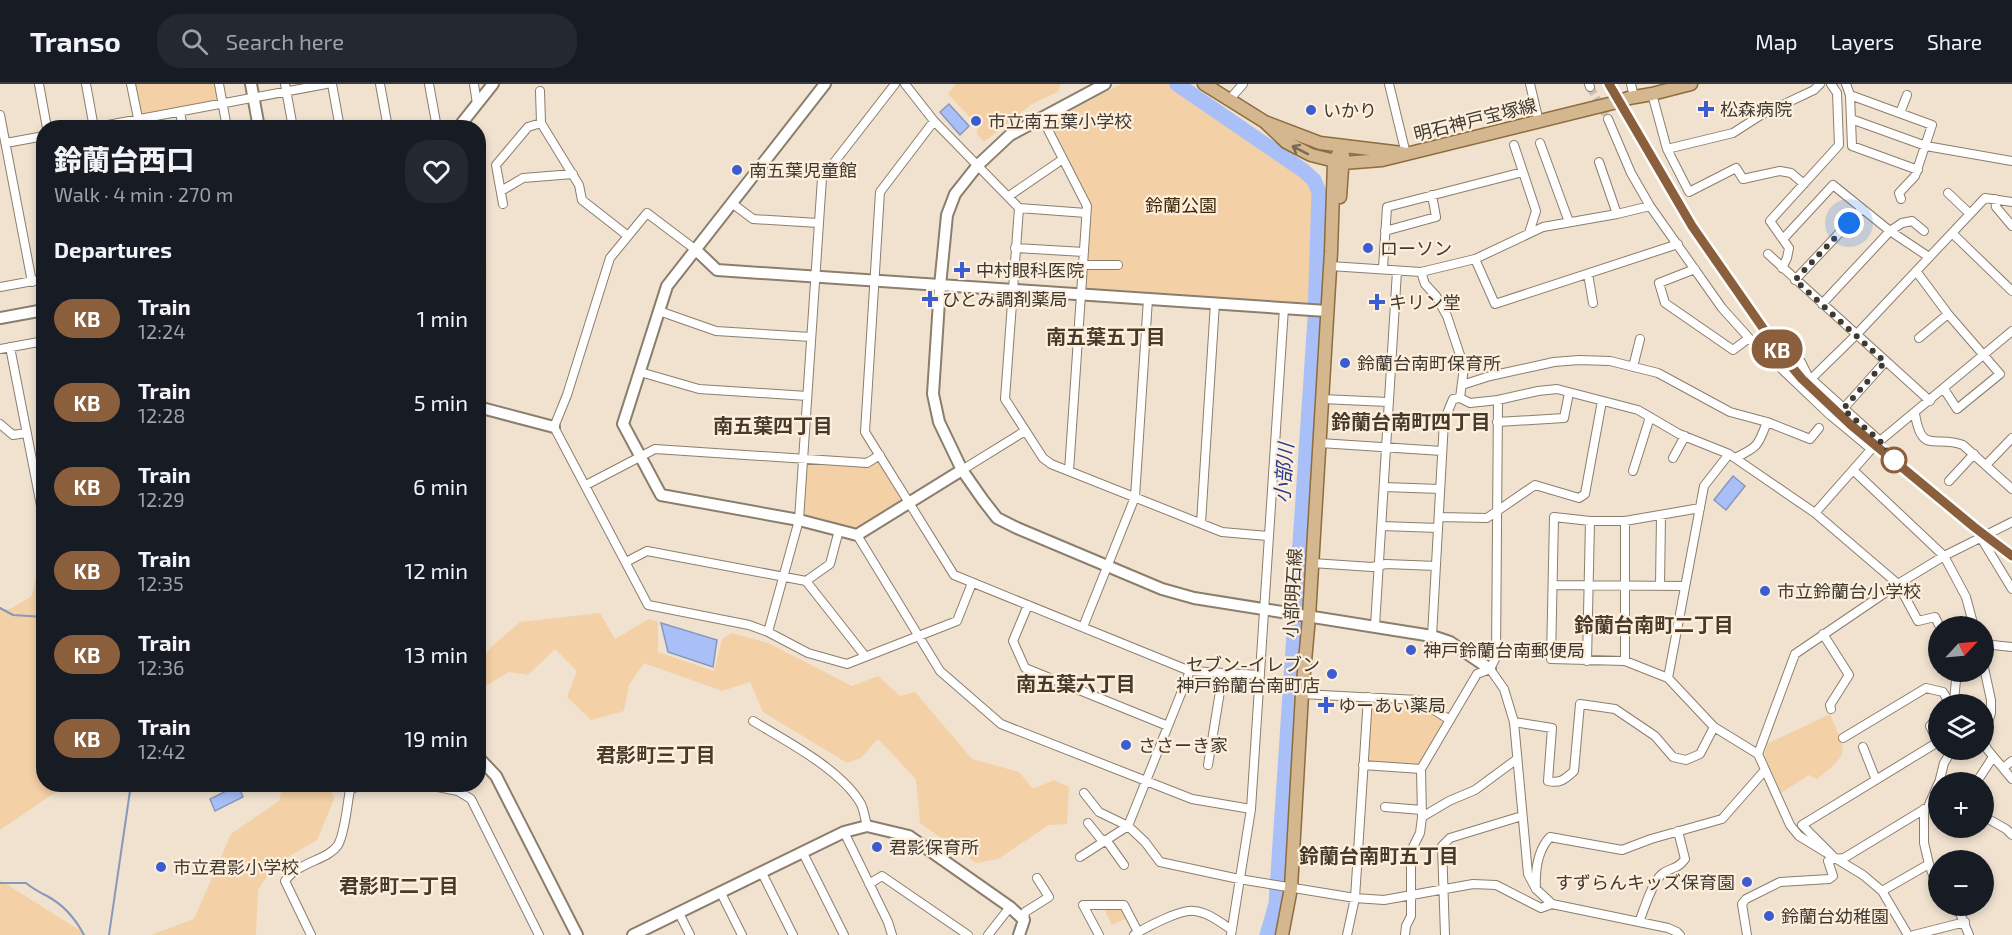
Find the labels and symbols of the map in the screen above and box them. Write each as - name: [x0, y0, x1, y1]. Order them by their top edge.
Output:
- street label: 明石神戸宝塚線: [1411, 93, 1539, 145]
- place label: 松森病院: [1720, 98, 1792, 120]
- place label: いかり: [1323, 99, 1377, 121]
- marker: 松森病院: [1697, 100, 1715, 118]
- marker: いかり: [1304, 103, 1318, 117]
- place label: 市立南五葉小学校: [988, 110, 1132, 132]
- marker: 市立南五葉小学校: [969, 114, 983, 128]
- one-way arrow: [1292, 143, 1310, 155]
- place label: 南五葉児童館: [749, 159, 857, 181]
- marker: 南五葉児童館: [730, 163, 744, 177]
- park label: 鈴蘭公園: [1145, 194, 1217, 216]
- your location: [1834, 208, 1864, 238]
- place label: ローソン: [1380, 237, 1452, 259]
- marker: ローソン: [1361, 241, 1375, 255]
- place label: 中村眼科医院: [976, 259, 1084, 281]
- marker: 中村眼科医院: [953, 261, 971, 279]
- place label: ひとみ調剤薬局: [942, 288, 1067, 310]
- place label: キリン堂: [1389, 291, 1461, 313]
- marker: ひとみ調剤薬局: [923, 292, 937, 306]
- marker: キリン堂: [1370, 295, 1384, 309]
- district label: 南五葉五丁目: [1046, 324, 1166, 348]
- line badge: KB: [1750, 330, 1804, 368]
- place label: 鈴蘭台南町保育所: [1357, 352, 1501, 374]
- marker: 鈴蘭台南町保育所: [1338, 356, 1352, 370]
- district label: 鈴蘭台南町四丁目: [1331, 409, 1491, 433]
- district label: 南五葉四丁目: [713, 413, 833, 437]
- water label: 小部川: [1269, 440, 1297, 504]
- unlabelled marker: [1881, 447, 1907, 473]
- street label: 小部明石線: [1279, 547, 1305, 639]
- place label: 市立鈴蘭台小学校: [1777, 580, 1921, 602]
- marker: 市立鈴蘭台小学校: [1758, 584, 1772, 598]
- district label: 鈴蘭台南町二丁目: [1574, 612, 1734, 636]
- north arrow: [1928, 616, 1994, 682]
- place label: 神戸鈴蘭台南郵便局: [1423, 639, 1585, 661]
- marker: 神戸鈴蘭台南郵便局: [1404, 643, 1418, 657]
- place label: セブン-イレブン 神戸鈴蘭台南町店: [1176, 653, 1320, 696]
- marker: セブン-イレブン 神戸鈴蘭台南町店: [1325, 667, 1339, 681]
- district label: 南五葉六丁目: [1016, 671, 1136, 695]
- place label: ゆーあい薬局: [1338, 694, 1446, 716]
- marker: ゆーあい薬局: [1319, 698, 1333, 712]
- place label: ささーき家: [1138, 734, 1228, 756]
- marker: ささーき家: [1119, 738, 1133, 752]
- district label: 君影町三丁目: [596, 742, 716, 766]
- place label: 君影保育所: [889, 836, 979, 858]
- marker: 君影保育所: [870, 840, 884, 854]
- district label: 鈴蘭台南町五丁目: [1299, 843, 1459, 867]
- place label: 市立君影小学校: [173, 856, 299, 878]
- marker: 市立君影小学校: [154, 860, 168, 874]
- place label: すずらんキッズ保育園: [1555, 871, 1735, 893]
- district label: 君影町二丁目: [339, 873, 459, 897]
- marker: すずらんキッズ保育園: [1740, 875, 1754, 889]
- place label: 鈴蘭台幼稚園: [1781, 905, 1889, 927]
- marker: 鈴蘭台幼稚園: [1762, 909, 1776, 923]

